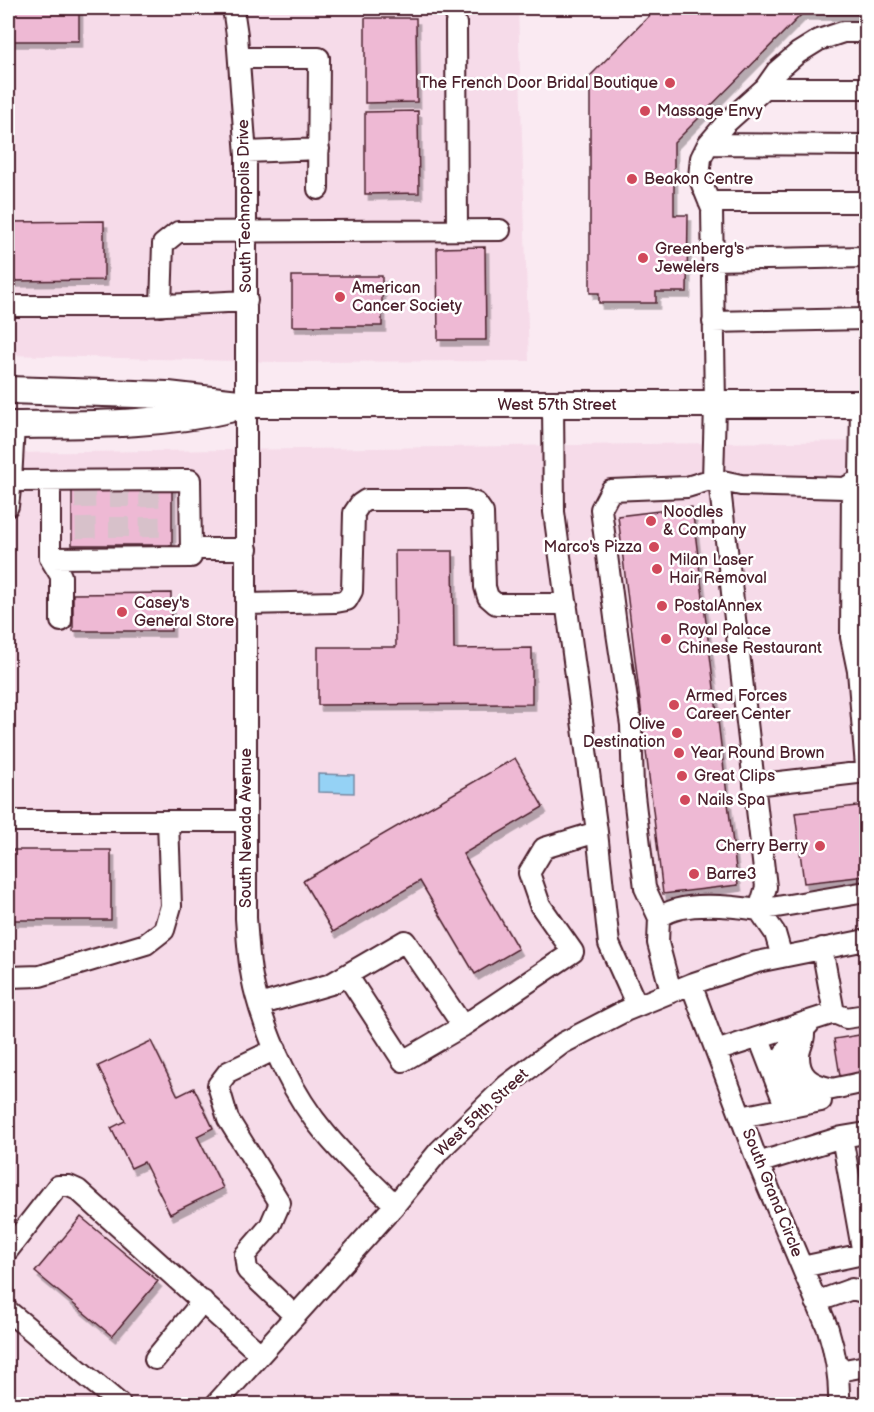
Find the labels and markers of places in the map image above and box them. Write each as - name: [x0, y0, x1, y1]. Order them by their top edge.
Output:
- place label: The French Door Bridal Boutique: [419, 74, 659, 93]
- marker: The French Door Bridal Boutique: [663, 76, 677, 90]
- place label: Massage Envy: [657, 102, 763, 121]
- marker: Massage Envy: [638, 104, 652, 118]
- place label: Beakon Centre: [644, 170, 754, 189]
- marker: Beakon Centre: [625, 172, 639, 186]
- place label: Greenberg's Jewelers: [655, 240, 744, 277]
- marker: Greenberg's Jewelers: [636, 251, 650, 265]
- place label: American Cancer Society: [352, 279, 463, 316]
- marker: American Cancer Society: [333, 290, 347, 304]
- place label: Noodles & Company: [663, 503, 747, 540]
- marker: Noodles & Company: [644, 514, 658, 528]
- place label: Marco's Pizza: [544, 538, 642, 557]
- marker: Marco's Pizza: [647, 540, 661, 554]
- place label: Milan Laser Hair Removal: [669, 551, 767, 588]
- marker: Milan Laser Hair Removal: [650, 562, 664, 576]
- place label: Casey's General Store: [134, 594, 235, 631]
- place label: PostalAnnex: [674, 597, 763, 616]
- marker: PostalAnnex: [655, 599, 669, 613]
- marker: Casey's General Store: [115, 605, 129, 619]
- place label: Royal Palace Chinese Restaurant: [678, 621, 822, 658]
- marker: Royal Palace Chinese Restaurant: [659, 632, 673, 646]
- place label: Armed Forces Career Center: [686, 687, 791, 724]
- marker: Armed Forces Career Center: [667, 698, 681, 712]
- place label: Olive Destination: [583, 715, 666, 752]
- marker: Olive Destination: [670, 726, 684, 740]
- place label: Year Round Brown: [690, 744, 825, 763]
- marker: Year Round Brown: [672, 746, 686, 760]
- place label: Great Clips: [694, 767, 775, 786]
- marker: Great Clips: [675, 769, 689, 783]
- place label: Nails Spa: [697, 791, 765, 810]
- marker: Nails Spa: [678, 793, 692, 807]
- place label: Cherry Berry: [715, 837, 809, 856]
- marker: Cherry Berry: [813, 839, 827, 853]
- place label: Barre3: [706, 865, 757, 884]
- marker: Barre3: [687, 867, 701, 881]

